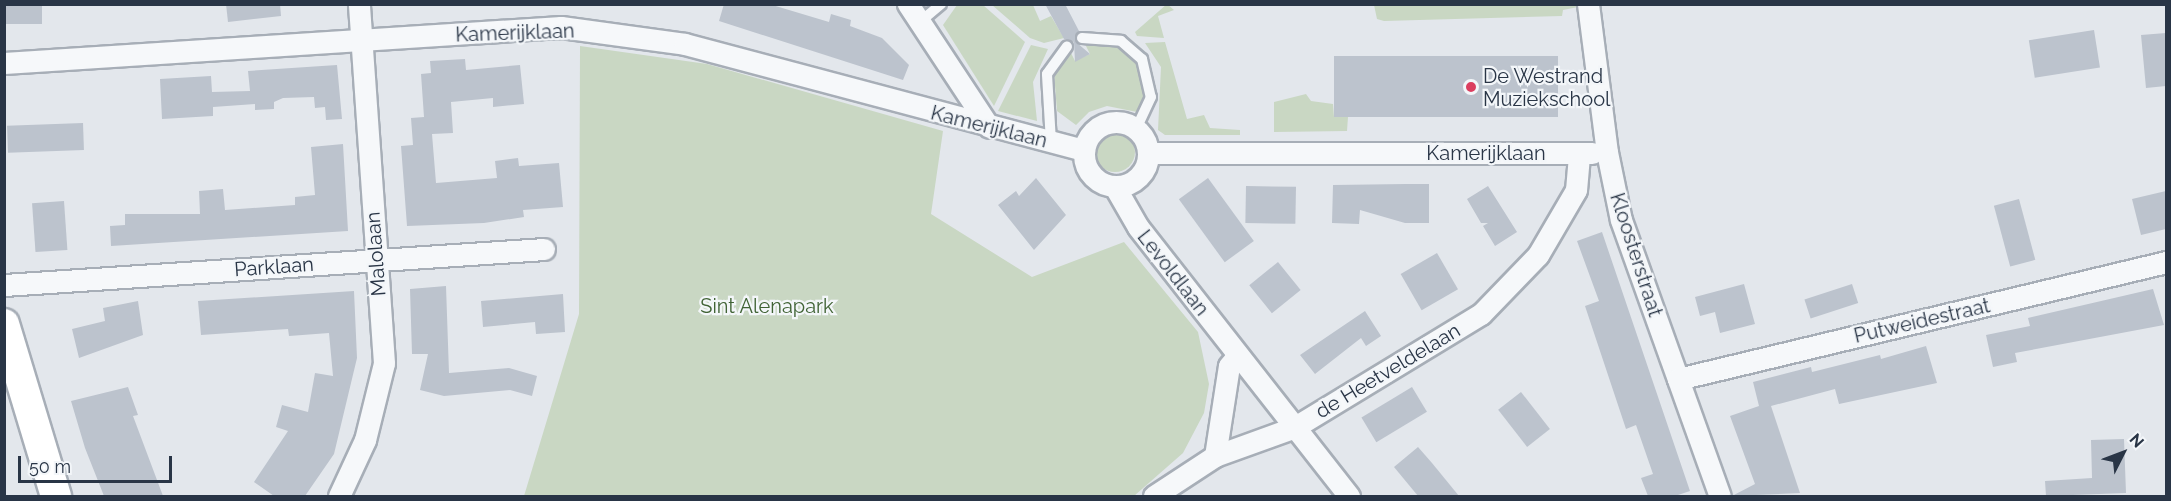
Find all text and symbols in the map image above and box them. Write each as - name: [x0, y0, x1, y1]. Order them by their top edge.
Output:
- street label: Kamerijklaan: [455, 19, 575, 47]
- place label: De Westrand Muziekschool: [1483, 64, 1610, 111]
- marker: De Westrand Muziekschool: [1464, 80, 1478, 94]
- street label: Kamerijklaan: [928, 101, 1050, 153]
- street label: Kamerijklaan: [1426, 141, 1546, 165]
- street label: Kloosterstraat: [1605, 190, 1667, 320]
- street label: Malolaan: [361, 211, 391, 297]
- street label: Levoldlaan: [1132, 225, 1214, 321]
- street label: Parklaan: [233, 252, 315, 282]
- park label: Sint Alenapark: [700, 294, 834, 318]
- street label: Putweidestraat: [1852, 294, 1992, 348]
- street label: de Heetveldelaan: [1311, 318, 1465, 424]
- north arrow: [2093, 423, 2153, 483]
- text: N: [2126, 430, 2148, 452]
- scale bar: [21, 444, 176, 482]
- text: 50 m: [29, 456, 71, 477]

